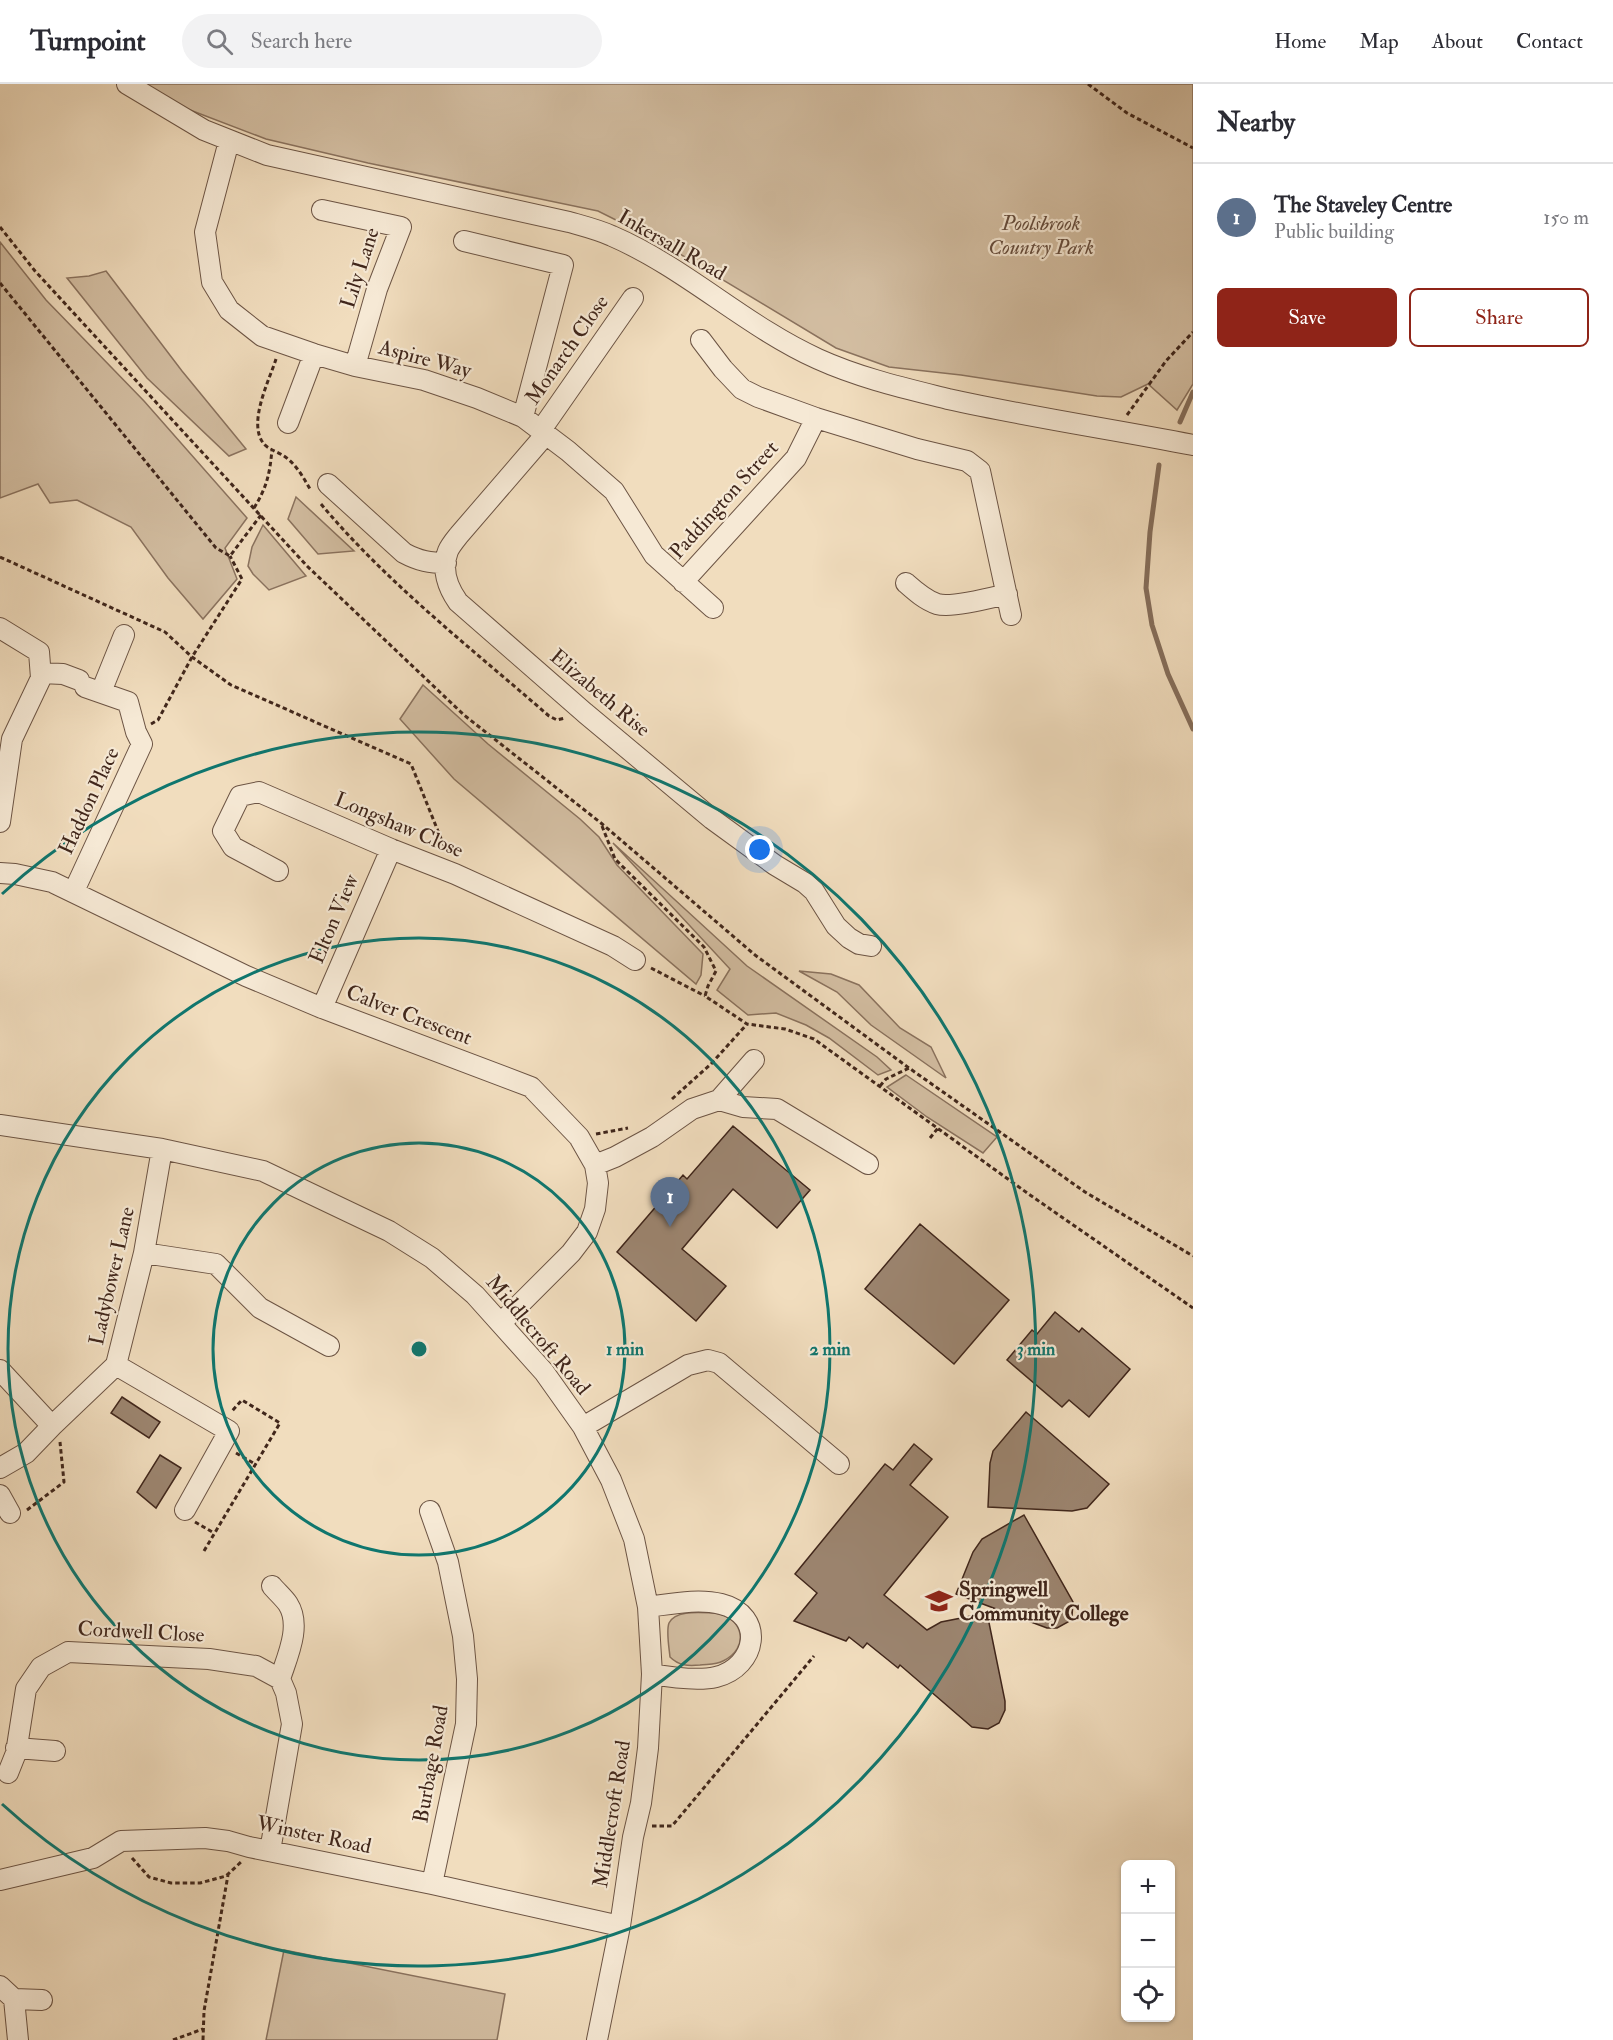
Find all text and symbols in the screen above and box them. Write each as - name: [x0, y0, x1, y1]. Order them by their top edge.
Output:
- search box: [182, 14, 602, 68]
- text: Turnpoint: [30, 24, 146, 59]
- icon: search: [203, 25, 236, 58]
- text: Search here: [251, 27, 352, 55]
- text: Home: [1274, 28, 1326, 55]
- text: Map: [1359, 28, 1399, 55]
- text: About: [1432, 28, 1483, 55]
- text: Contact: [1516, 28, 1583, 55]
- text: Nearby: [1217, 107, 1295, 139]
- text: The Staveley Centre: [1274, 191, 1452, 219]
- street label: Inkersall Road: [613, 203, 732, 287]
- text: 1: [1233, 205, 1240, 230]
- text: 150 m: [1543, 205, 1589, 230]
- park label: Poolsbrook Country Park: [988, 210, 1094, 261]
- text: Public building: [1274, 219, 1394, 244]
- street label: Lily Lane: [334, 224, 386, 312]
- button: Save: [1217, 288, 1397, 347]
- button: Share: [1409, 288, 1589, 347]
- street label: Monarch Close: [519, 290, 615, 410]
- street label: Aspire Way: [375, 333, 475, 385]
- street label: Paddington Street: [664, 435, 785, 565]
- street label: Elizabeth Rise: [544, 643, 656, 743]
- street label: Haddon Place: [52, 743, 126, 859]
- street label: Longshaw Close: [331, 786, 468, 864]
- your location: [745, 835, 774, 864]
- street label: Elton View: [303, 869, 365, 968]
- street label: Calver Crescent: [342, 979, 476, 1051]
- pin: 1: [650, 1178, 690, 1227]
- street label: Ladybower Lane: [83, 1204, 141, 1348]
- street label: Middlecroft Road: [480, 1269, 597, 1401]
- text: 1 min: [606, 1338, 645, 1361]
- text: 2 min: [810, 1338, 851, 1361]
- text: 3 min: [1017, 1338, 1056, 1361]
- centre of rings: [409, 1339, 429, 1359]
- place label: Springwell Community College: [959, 1576, 1129, 1627]
- school or university icon: Springwell Community College: [924, 1586, 954, 1616]
- street label: Cordwell Close: [77, 1615, 205, 1649]
- street label: Burbage Road: [407, 1702, 455, 1825]
- street label: Middlecroft Road: [587, 1738, 637, 1890]
- street label: Winster Road: [253, 1809, 375, 1860]
- map controls: [1121, 1860, 1175, 2022]
- button: +: [1121, 1860, 1175, 1914]
- button: −: [1121, 1914, 1175, 1968]
- button: locate: [1121, 1968, 1175, 2022]

